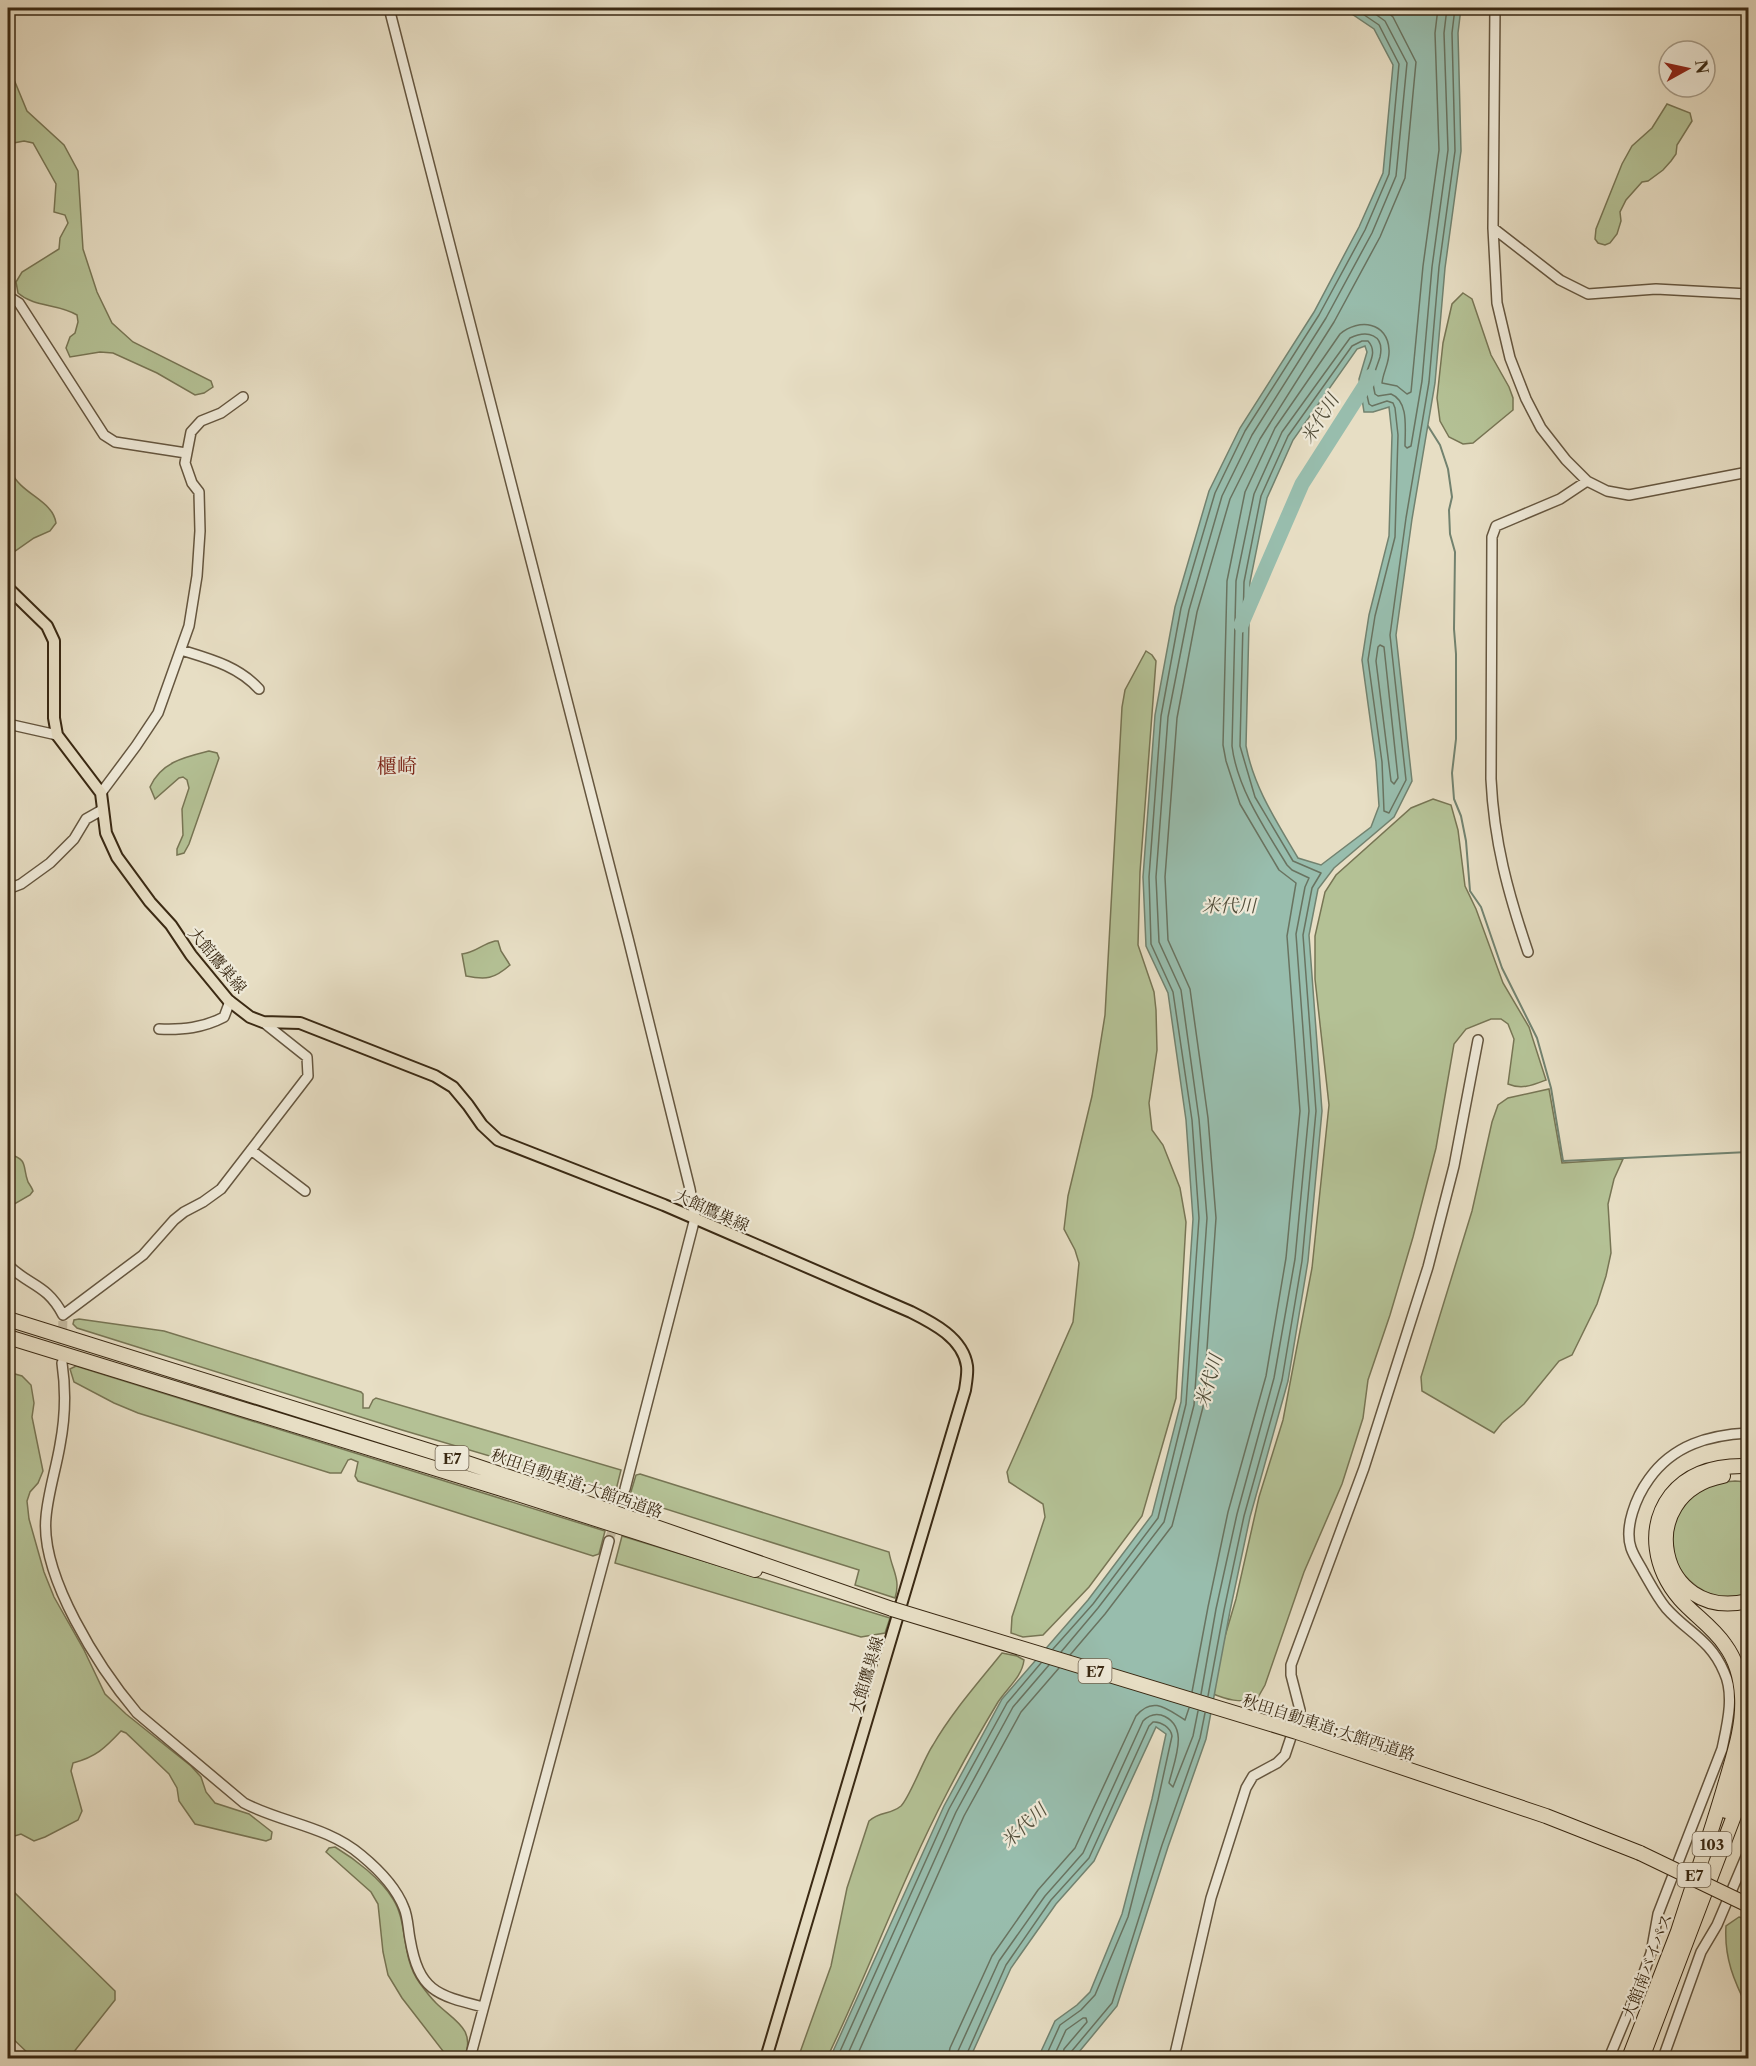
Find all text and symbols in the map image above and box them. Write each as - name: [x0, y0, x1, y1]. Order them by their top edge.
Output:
- north arrow: [1657, 39, 1717, 99]
- text: N: [1691, 59, 1713, 75]
- water label: 米代川: [1296, 389, 1345, 448]
- district label: 櫃崎: [377, 754, 417, 778]
- water label: 米代川: [1202, 895, 1258, 917]
- street label: 大館鷹巣線: [185, 923, 251, 997]
- street label: 大館鷹巣線: [671, 1185, 753, 1235]
- water label: 米代川: [1191, 1350, 1228, 1410]
- street label: 秋田自動車道;大館西道路: [488, 1444, 666, 1522]
- road number: E7: [436, 1446, 468, 1470]
- street label: 大館鷹巣線: [845, 1634, 887, 1716]
- road number: E7: [1078, 1659, 1112, 1683]
- street label: 秋田自動車道;大館西道路: [1240, 1690, 1418, 1764]
- water label: 米代川: [997, 1798, 1053, 1852]
- road number: 103: [1692, 1832, 1732, 1856]
- road number: E7: [1678, 1863, 1710, 1887]
- street label: 大館南バイパス: [1618, 1910, 1676, 2022]

